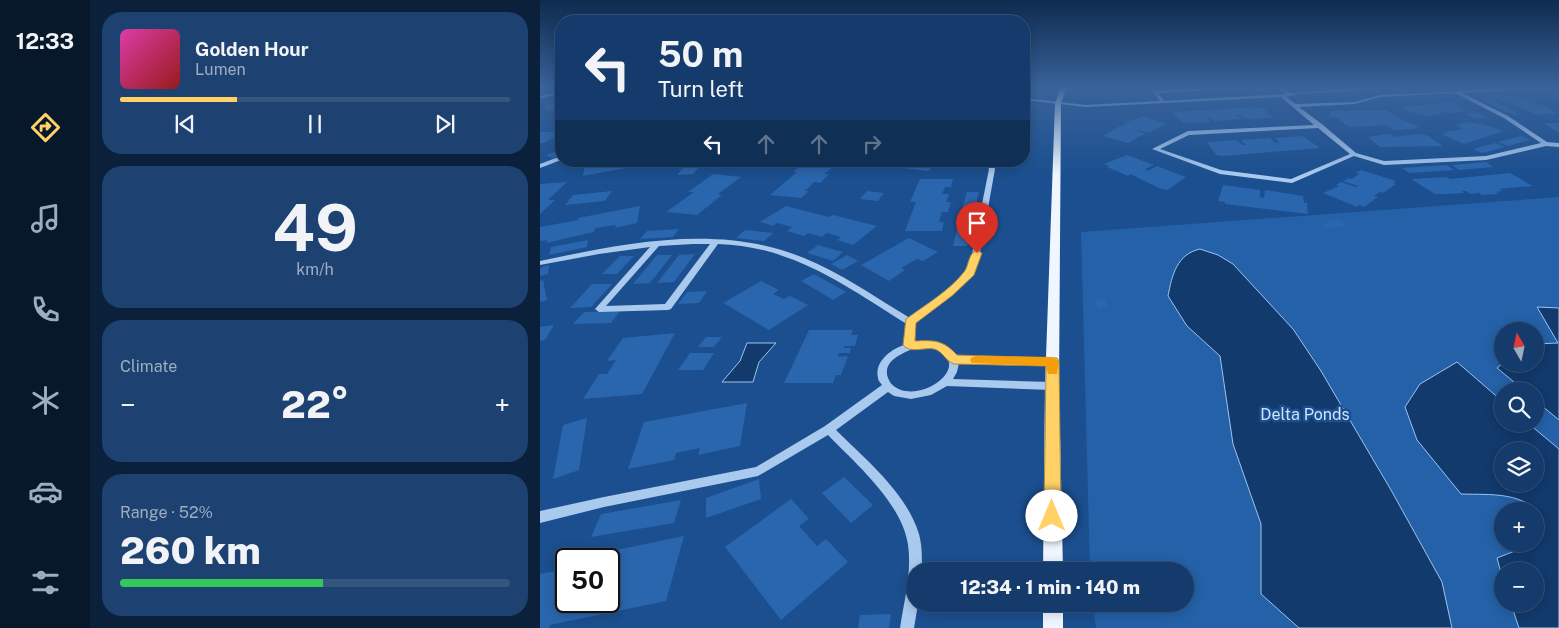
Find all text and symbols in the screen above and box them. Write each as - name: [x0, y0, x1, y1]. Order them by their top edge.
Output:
- text: 12:33: [16, 28, 74, 54]
- text: 50 m: [658, 34, 743, 75]
- icon: left: [575, 35, 640, 100]
- text: Golden Hour: [195, 38, 309, 60]
- text: Lumen: [195, 60, 246, 79]
- text: Turn left: [658, 76, 744, 102]
- icon: directions: [28, 110, 63, 145]
- icon: previous: [171, 110, 199, 138]
- icon: pause: [301, 110, 329, 138]
- icon: next: [431, 110, 459, 138]
- icon: left: [699, 130, 727, 158]
- icon: ahead: [752, 130, 780, 158]
- icon: ahead: [805, 130, 833, 158]
- icon: right: [858, 130, 886, 158]
- text: 49: [272, 189, 358, 266]
- icon: music: [28, 201, 63, 236]
- pin: [956, 202, 998, 253]
- icon: arrive: [963, 209, 991, 237]
- text: km/h: [296, 260, 334, 279]
- icon: phone: [28, 292, 63, 327]
- north arrow: [1494, 322, 1544, 372]
- map controls: [1494, 322, 1544, 612]
- text: Climate: [120, 357, 177, 376]
- text: 22°: [281, 382, 349, 427]
- button: search: [1494, 382, 1544, 432]
- icon: climate: [28, 383, 63, 418]
- text: −: [120, 388, 136, 421]
- text: +: [494, 388, 510, 421]
- park label: Delta Ponds: [1260, 405, 1350, 424]
- button: layers: [1494, 442, 1544, 492]
- icon: car: [28, 474, 63, 509]
- position arrow: [1025, 489, 1077, 541]
- button: +: [1494, 502, 1544, 552]
- text: Range · 52%: [120, 503, 213, 522]
- text: 260 km: [120, 528, 261, 573]
- speed limit sign: 50: [555, 548, 620, 613]
- button: −: [1494, 562, 1544, 612]
- icon: filters: [28, 565, 63, 600]
- text: 12:34 · 1 min · 140 m: [960, 576, 1140, 598]

